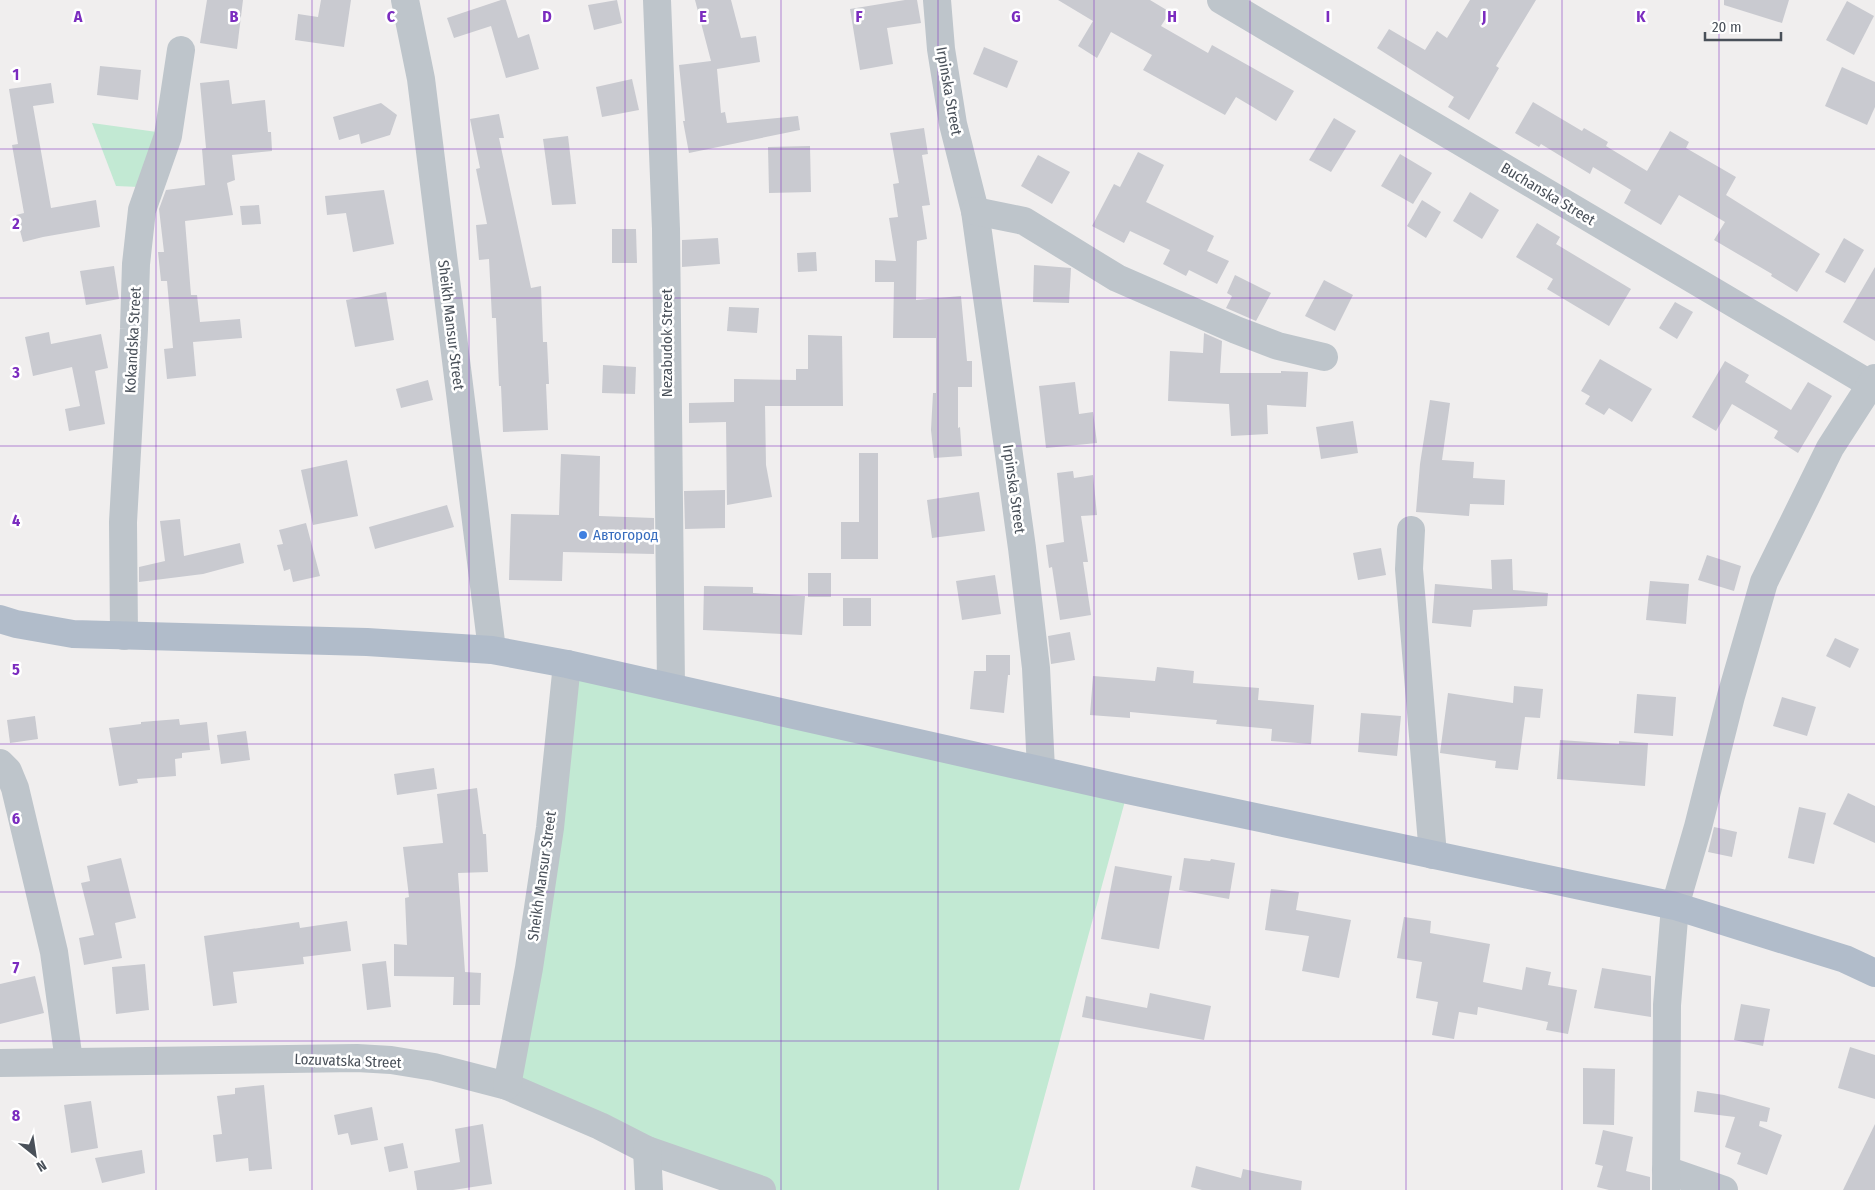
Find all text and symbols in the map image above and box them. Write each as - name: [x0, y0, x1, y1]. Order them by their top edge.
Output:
- text: A: [73, 7, 83, 26]
- text: B: [230, 7, 239, 26]
- text: C: [387, 7, 396, 26]
- text: D: [542, 7, 552, 26]
- text: E: [699, 7, 707, 26]
- text: F: [855, 7, 863, 26]
- text: G: [1011, 7, 1021, 26]
- text: H: [1167, 7, 1177, 26]
- text: I: [1326, 7, 1330, 26]
- text: J: [1481, 7, 1486, 26]
- text: K: [1636, 7, 1646, 26]
- scale bar: [1705, 10, 1781, 42]
- text: 20 m: [1712, 18, 1742, 36]
- street label: Irpinska Street: [932, 45, 966, 137]
- text: 1: [13, 65, 19, 84]
- street label: Buchanska Street: [1498, 159, 1598, 229]
- text: 2: [11, 214, 20, 233]
- street label: Sheikh Mansur Street: [434, 259, 468, 391]
- street label: Kokandska Street: [121, 286, 145, 394]
- street label: Nezabudok Street: [658, 289, 676, 397]
- text: 3: [11, 363, 20, 382]
- street label: Irpinska Street: [999, 443, 1029, 535]
- text: 4: [12, 511, 20, 530]
- place label: Автогород: [593, 526, 658, 544]
- marker: Автогород: [577, 529, 589, 541]
- text: 5: [12, 660, 20, 679]
- text: 6: [12, 809, 20, 828]
- street label: Sheikh Mansur Street: [524, 810, 560, 942]
- text: 7: [13, 958, 20, 977]
- street label: Lozuvatska Street: [294, 1050, 402, 1072]
- text: 8: [12, 1106, 21, 1125]
- north arrow: [10, 1130, 60, 1180]
- text: N: [33, 1156, 49, 1175]

